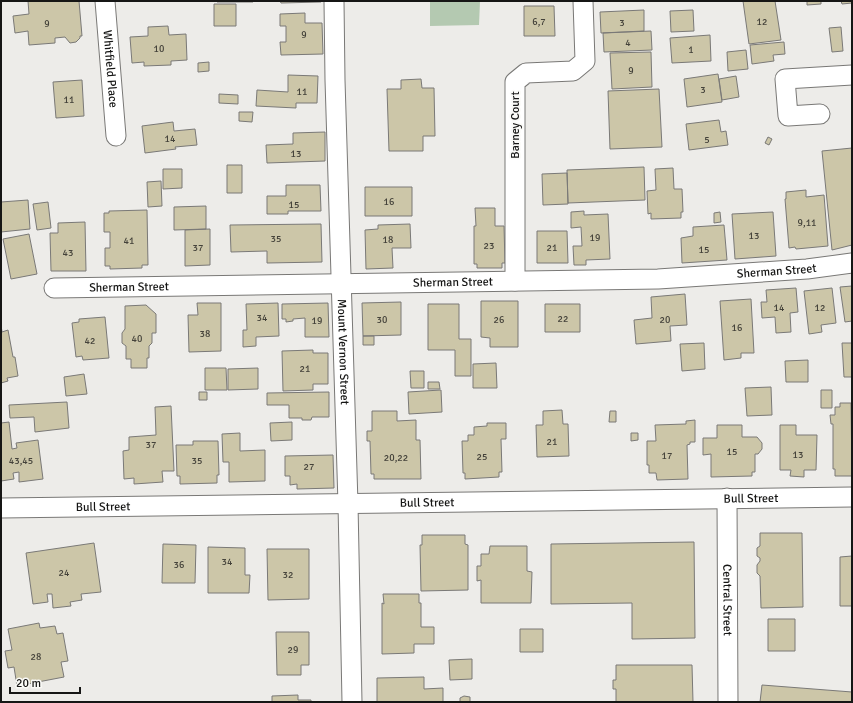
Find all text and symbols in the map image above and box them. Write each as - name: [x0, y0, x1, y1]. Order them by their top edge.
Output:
- house number: 6,7: [532, 16, 546, 28]
- house number: 12: [757, 16, 767, 28]
- house number: 3: [619, 17, 625, 29]
- house number: 9: [44, 18, 50, 30]
- street label: Whitfield Place: [99, 29, 121, 108]
- house number: 9: [301, 29, 307, 41]
- house number: 4: [625, 37, 631, 49]
- house number: 10: [154, 43, 164, 55]
- house number: 1: [688, 44, 694, 56]
- house number: 9: [628, 65, 634, 77]
- house number: 3: [700, 84, 706, 96]
- house number: 11: [297, 86, 307, 98]
- street label: Barney Court: [508, 91, 523, 159]
- house number: 11: [64, 94, 74, 106]
- house number: 14: [165, 133, 176, 145]
- house number: 5: [704, 134, 710, 146]
- house number: 13: [291, 148, 301, 160]
- house number: 16: [384, 196, 394, 208]
- house number: 15: [289, 199, 299, 211]
- house number: 9,11: [798, 217, 816, 229]
- house number: 13: [749, 230, 759, 242]
- house number: 19: [590, 232, 600, 244]
- house number: 35: [271, 233, 281, 245]
- house number: 18: [383, 234, 393, 246]
- house number: 41: [124, 235, 134, 247]
- house number: 23: [484, 240, 494, 252]
- house number: 37: [193, 242, 203, 254]
- house number: 21: [547, 242, 557, 254]
- house number: 15: [699, 244, 709, 256]
- house number: 43: [63, 247, 73, 259]
- street label: Sherman Street: [736, 261, 817, 282]
- street label: Sherman Street: [413, 274, 493, 291]
- street label: Sherman Street: [89, 279, 169, 295]
- street label: Mount Vernon Street: [334, 299, 352, 405]
- house number: 14: [774, 302, 785, 314]
- house number: 12: [815, 302, 825, 314]
- house number: 34: [257, 312, 268, 324]
- house number: 22: [558, 313, 568, 325]
- house number: 30: [377, 314, 387, 326]
- house number: 26: [494, 314, 504, 326]
- house number: 20: [660, 314, 670, 326]
- house number: 19: [312, 315, 322, 327]
- house number: 16: [732, 322, 742, 334]
- house number: 38: [200, 328, 210, 340]
- house number: 40: [132, 333, 142, 345]
- house number: 42: [85, 335, 95, 347]
- house number: 21: [300, 363, 310, 375]
- house number: 21: [547, 436, 557, 448]
- house number: 37: [146, 439, 156, 451]
- house number: 15: [727, 446, 737, 458]
- house number: 13: [793, 449, 803, 461]
- house number: 17: [662, 450, 672, 462]
- house number: 25: [477, 451, 487, 463]
- house number: 20,22: [384, 452, 408, 464]
- house number: 43,45: [9, 455, 33, 467]
- house number: 35: [192, 455, 202, 467]
- house number: 27: [304, 461, 314, 473]
- street label: Bull Street: [723, 491, 778, 507]
- street label: Bull Street: [400, 495, 454, 511]
- street label: Bull Street: [76, 499, 130, 515]
- house number: 34: [222, 556, 233, 568]
- house number: 36: [174, 559, 184, 571]
- street label: Central Street: [719, 564, 735, 636]
- house number: 24: [59, 567, 70, 579]
- house number: 32: [283, 569, 293, 581]
- house number: 29: [288, 644, 298, 656]
- house number: 28: [31, 651, 41, 663]
- scale bar: [10, 669, 80, 695]
- text: 20 m: [16, 676, 41, 691]

